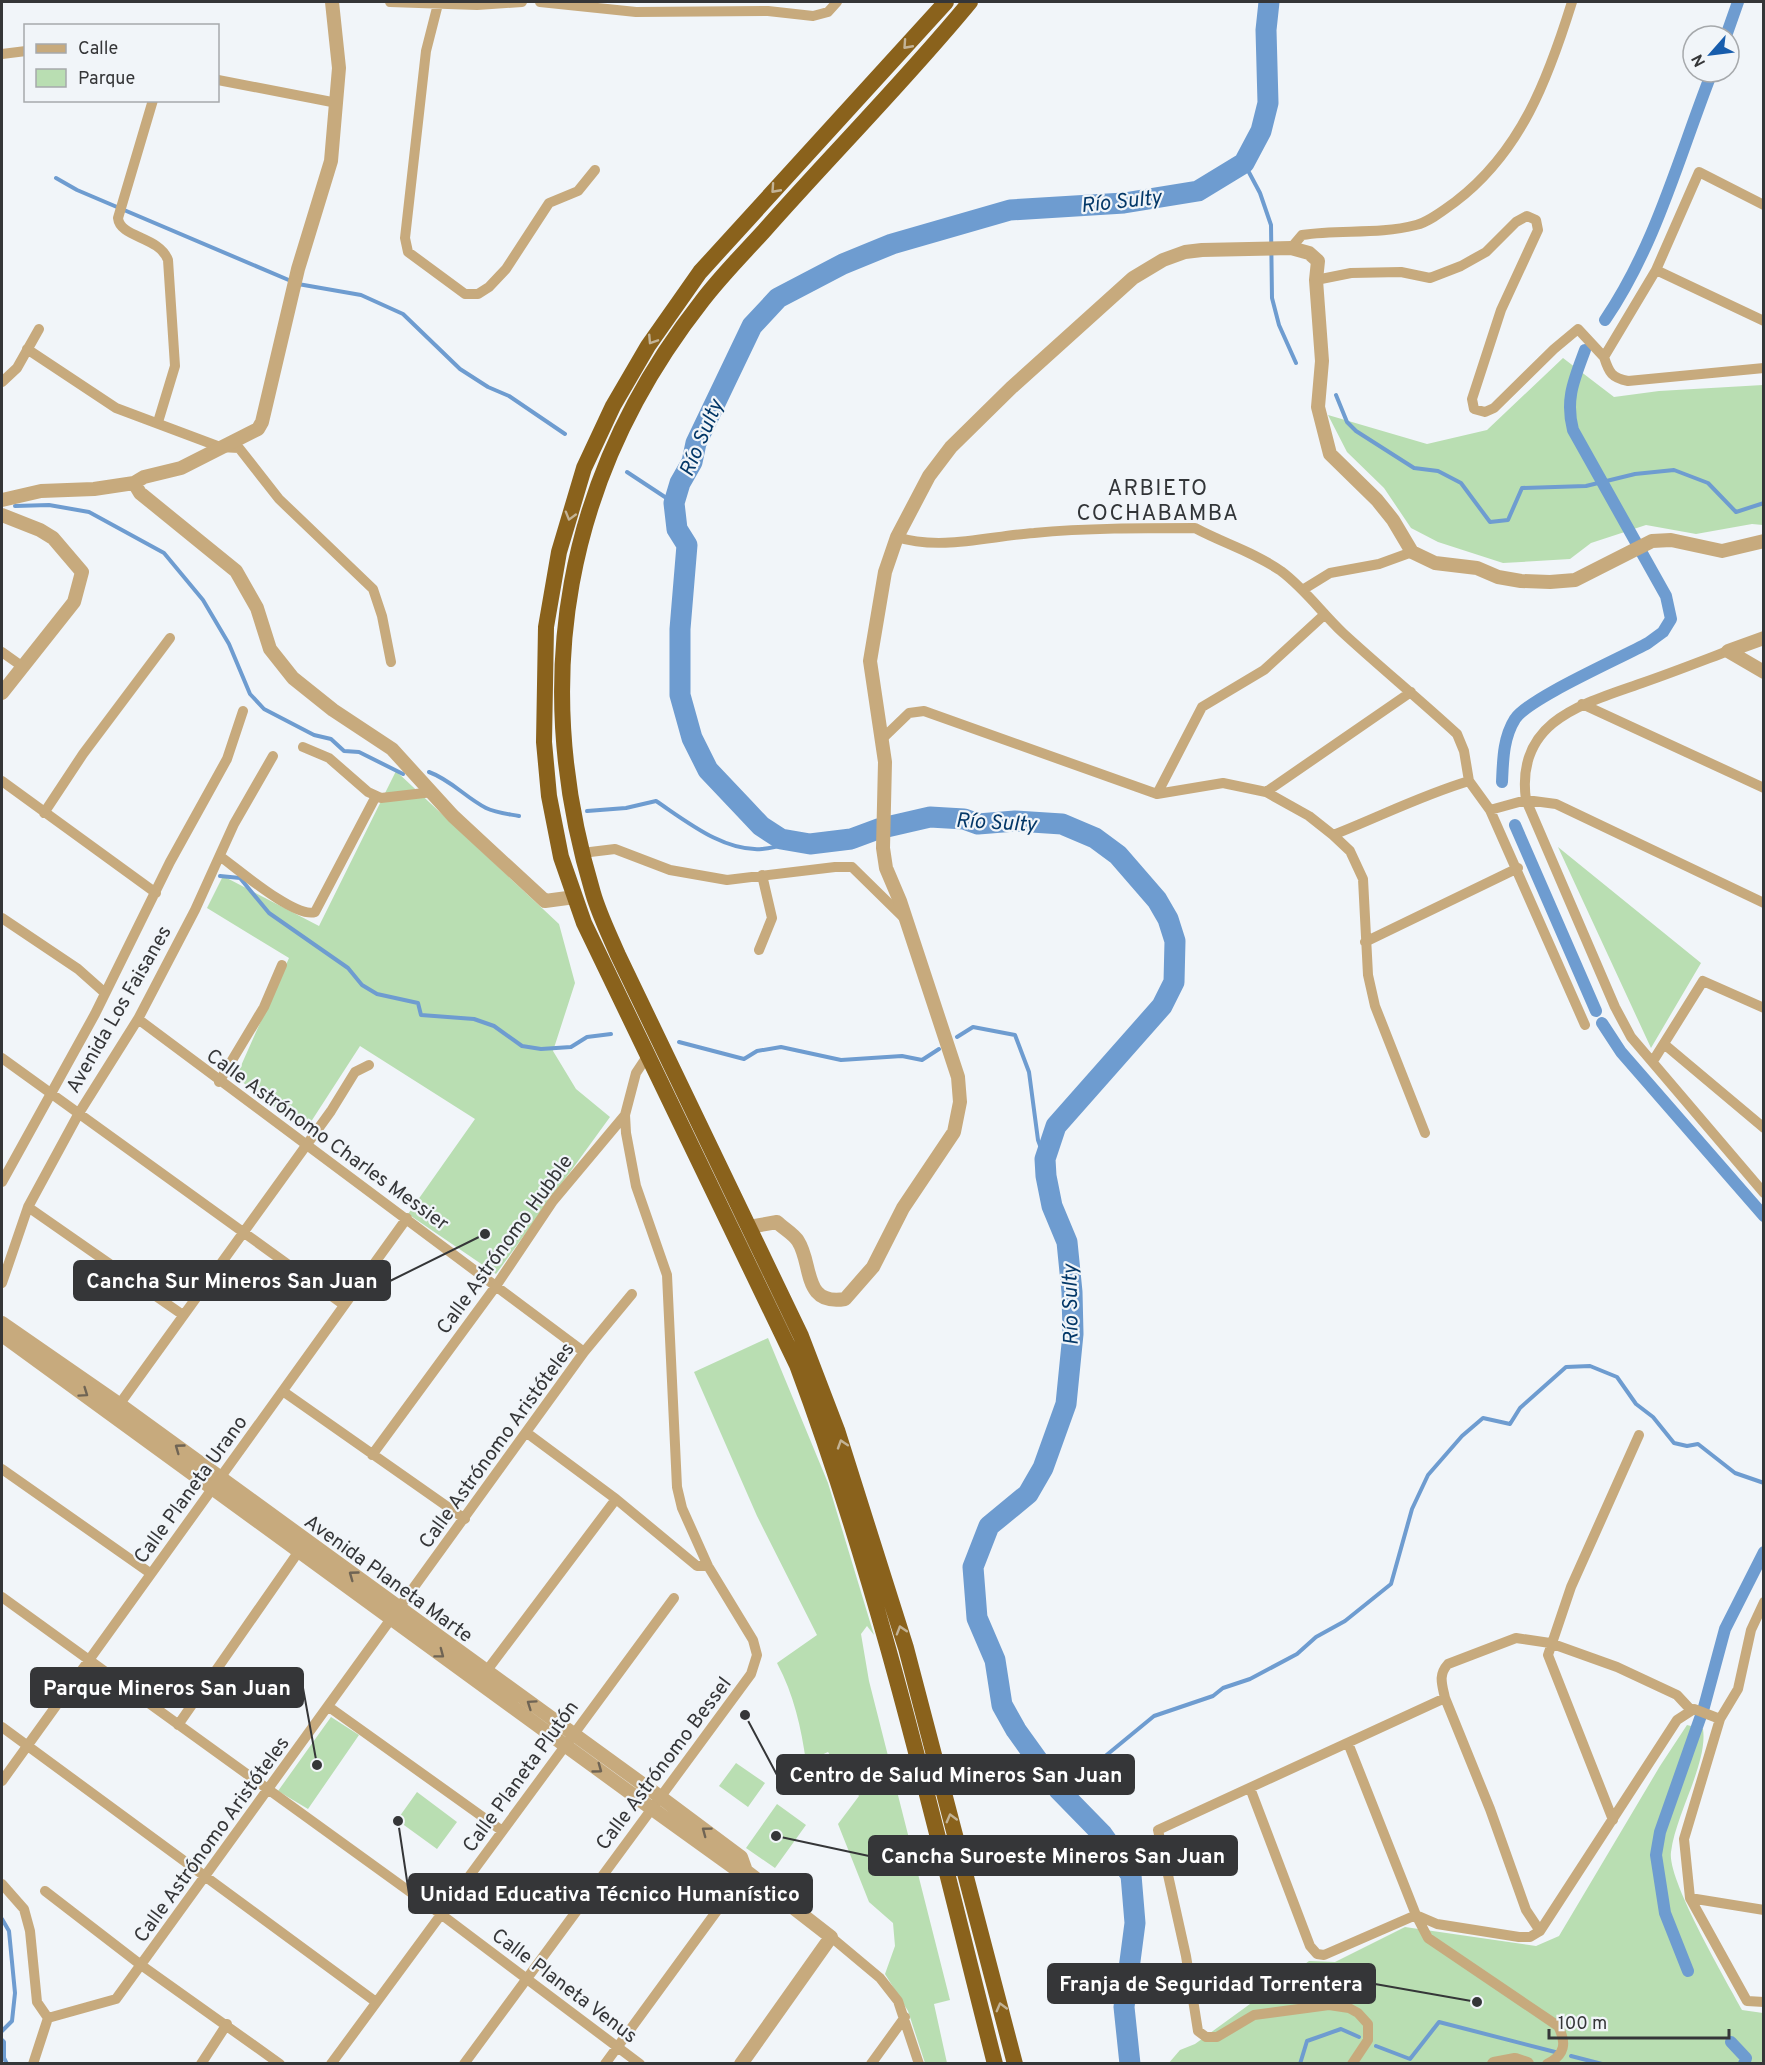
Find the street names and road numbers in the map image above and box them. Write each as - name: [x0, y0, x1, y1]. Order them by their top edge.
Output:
- street label: Avenida Los Faisanes: [61, 921, 178, 1099]
- street label: Calle Astrónomo Charles Messier: [200, 1044, 454, 1238]
- street label: Calle Astrónomo Hubble: [432, 1150, 580, 1340]
- street label: Calle Astrónomo Aristóteles: [414, 1338, 581, 1554]
- street label: Calle Planeta Urano: [129, 1411, 254, 1570]
- street label: Avenida Planeta Marte: [298, 1510, 477, 1650]
- street label: Calle Astrónomo Bessel: [591, 1672, 738, 1856]
- street label: Calle Planeta Plutón: [458, 1696, 586, 1858]
- street label: Calle Astrónomo Aristóteles: [129, 1732, 296, 1948]
- street label: Calle Planeta Venus: [486, 1923, 642, 2050]

